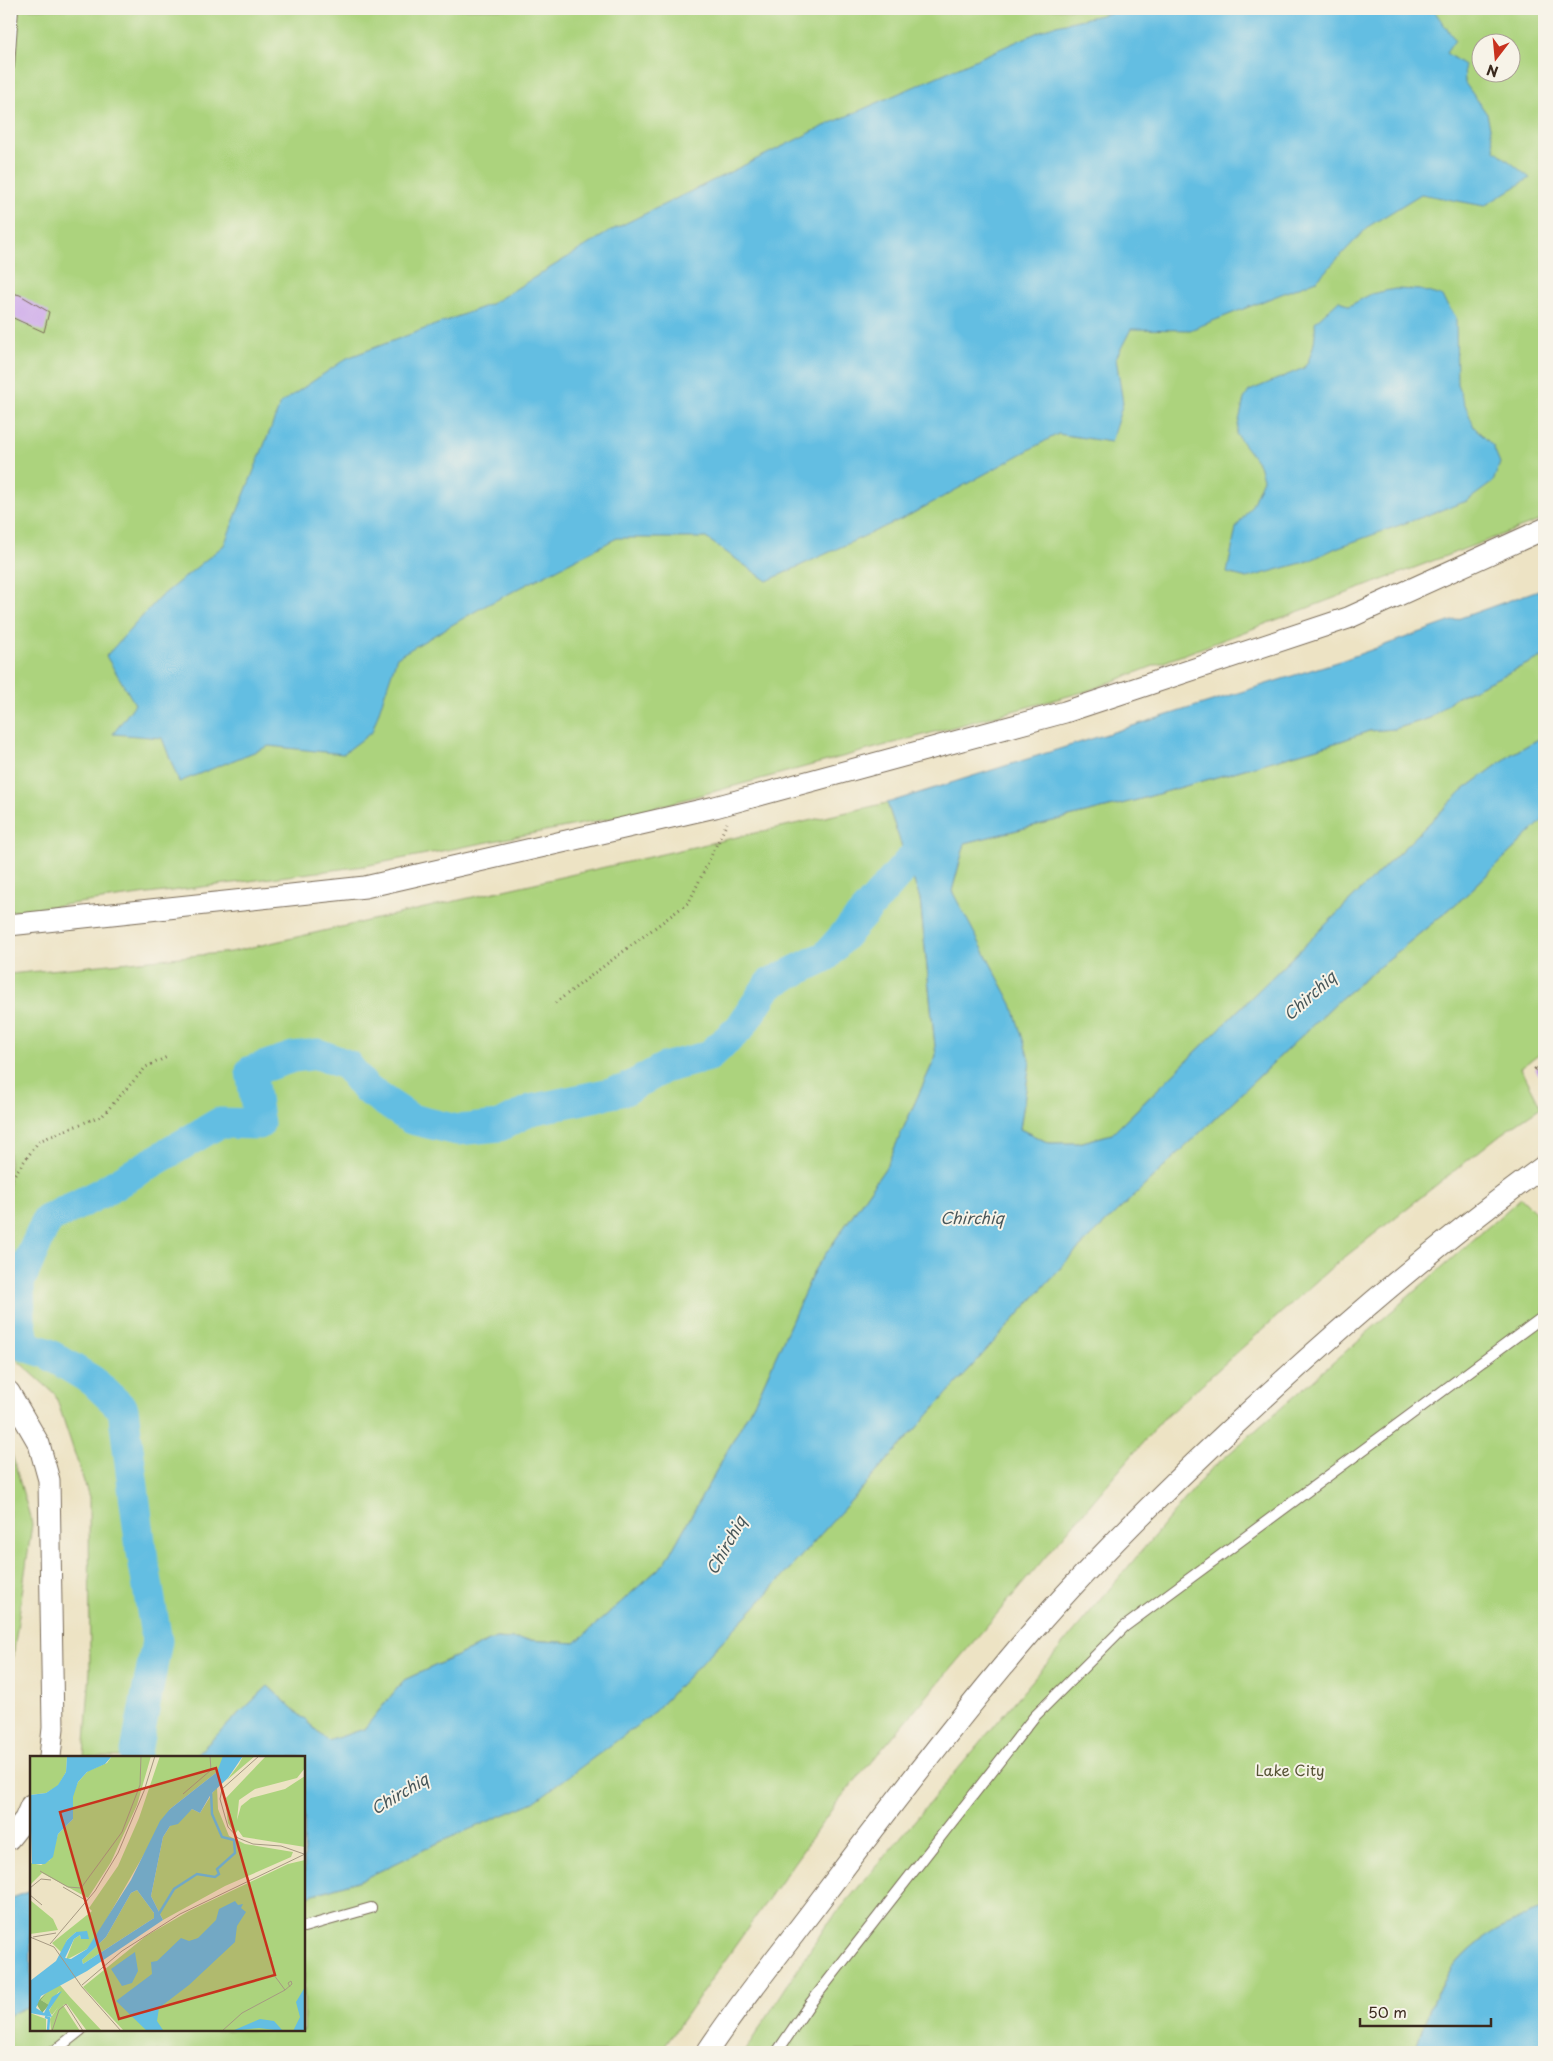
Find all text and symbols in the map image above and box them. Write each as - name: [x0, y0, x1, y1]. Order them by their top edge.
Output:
- north arrow: [1470, 32, 1520, 82]
- text: N: [1484, 59, 1501, 83]
- water label: Chirchiq: [1277, 964, 1342, 1025]
- water label: Chirchiq: [940, 1205, 1005, 1229]
- water label: Chirchiq: [699, 1510, 752, 1579]
- inset map: [30, 1756, 305, 2031]
- park label: Lake City: [1255, 1758, 1325, 1781]
- water label: Chirchiq: [366, 1766, 434, 1820]
- scale bar: [1360, 1996, 1492, 2028]
- text: 50 m: [1368, 2000, 1407, 2023]

